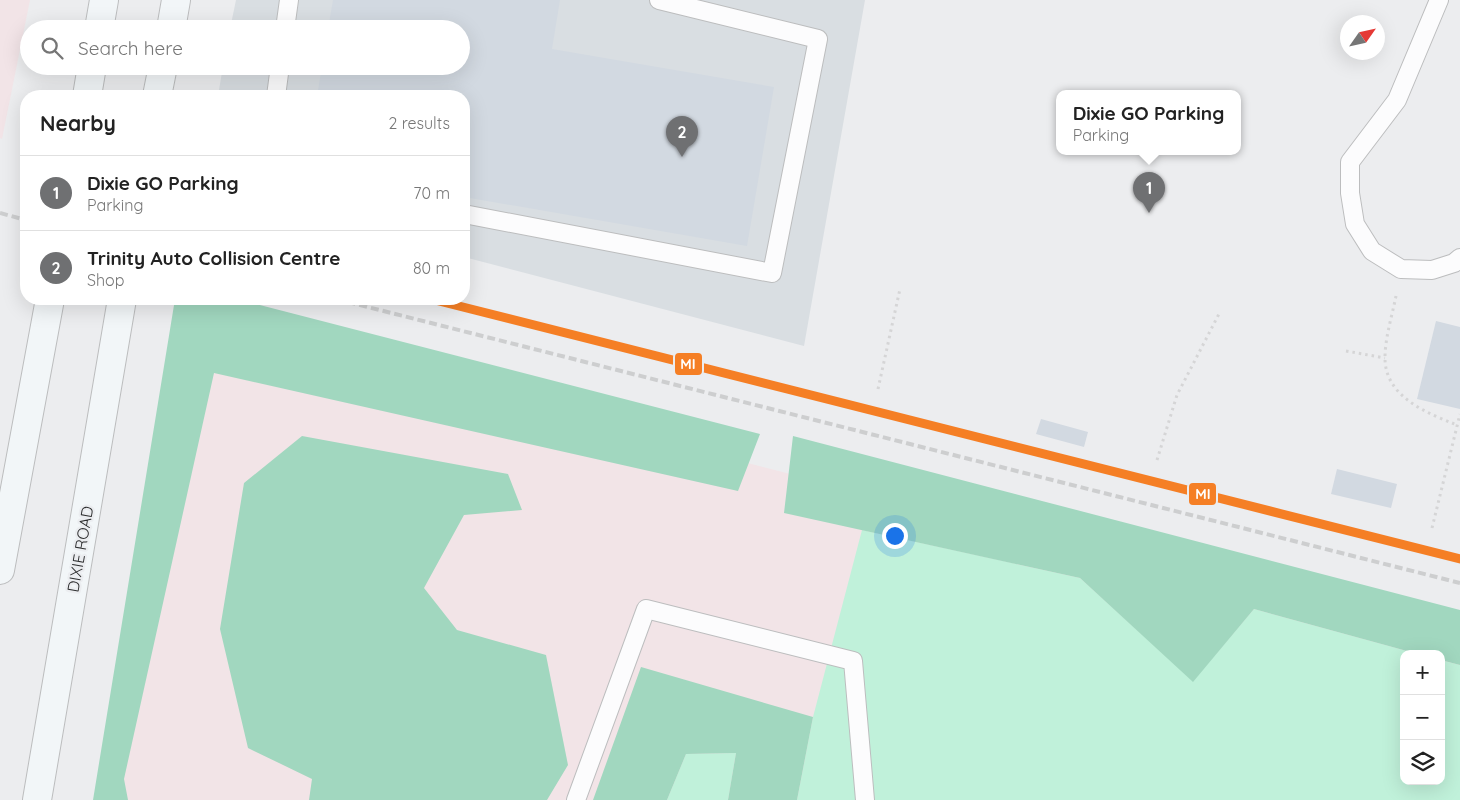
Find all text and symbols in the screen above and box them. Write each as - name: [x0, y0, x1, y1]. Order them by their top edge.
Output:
- north arrow: [1340, 15, 1385, 60]
- search box: [20, 20, 470, 75]
- icon: search: [38, 34, 66, 62]
- text: Search here: [78, 36, 183, 60]
- popup: [1056, 90, 1241, 155]
- text: Dixie GO Parking: [1073, 101, 1224, 125]
- text: Nearby: [40, 110, 116, 136]
- text: 2 results: [388, 113, 450, 133]
- pin: 2: [666, 116, 698, 157]
- text: Parking: [1073, 125, 1129, 145]
- text: Dixie GO Parking: [87, 171, 239, 195]
- pin: 1: [1133, 172, 1165, 213]
- text: 1: [53, 183, 59, 203]
- text: 70 m: [413, 183, 450, 203]
- text: Parking: [87, 195, 144, 215]
- text: Trinity Auto Collision Centre: [87, 246, 340, 270]
- text: 2: [51, 258, 61, 278]
- text: 80 m: [413, 258, 450, 278]
- text: Shop: [87, 270, 124, 290]
- line badge: MI: [674, 352, 703, 376]
- text: MI: [680, 355, 696, 373]
- line badge: MI: [1188, 482, 1217, 506]
- text: MI: [1195, 485, 1211, 503]
- street label: DIXIE ROAD: [63, 504, 97, 594]
- your location: [882, 523, 908, 549]
- map controls: [1400, 650, 1445, 785]
- button: +: [1400, 650, 1445, 695]
- button: −: [1400, 695, 1445, 740]
- button: layers: [1400, 740, 1445, 785]

